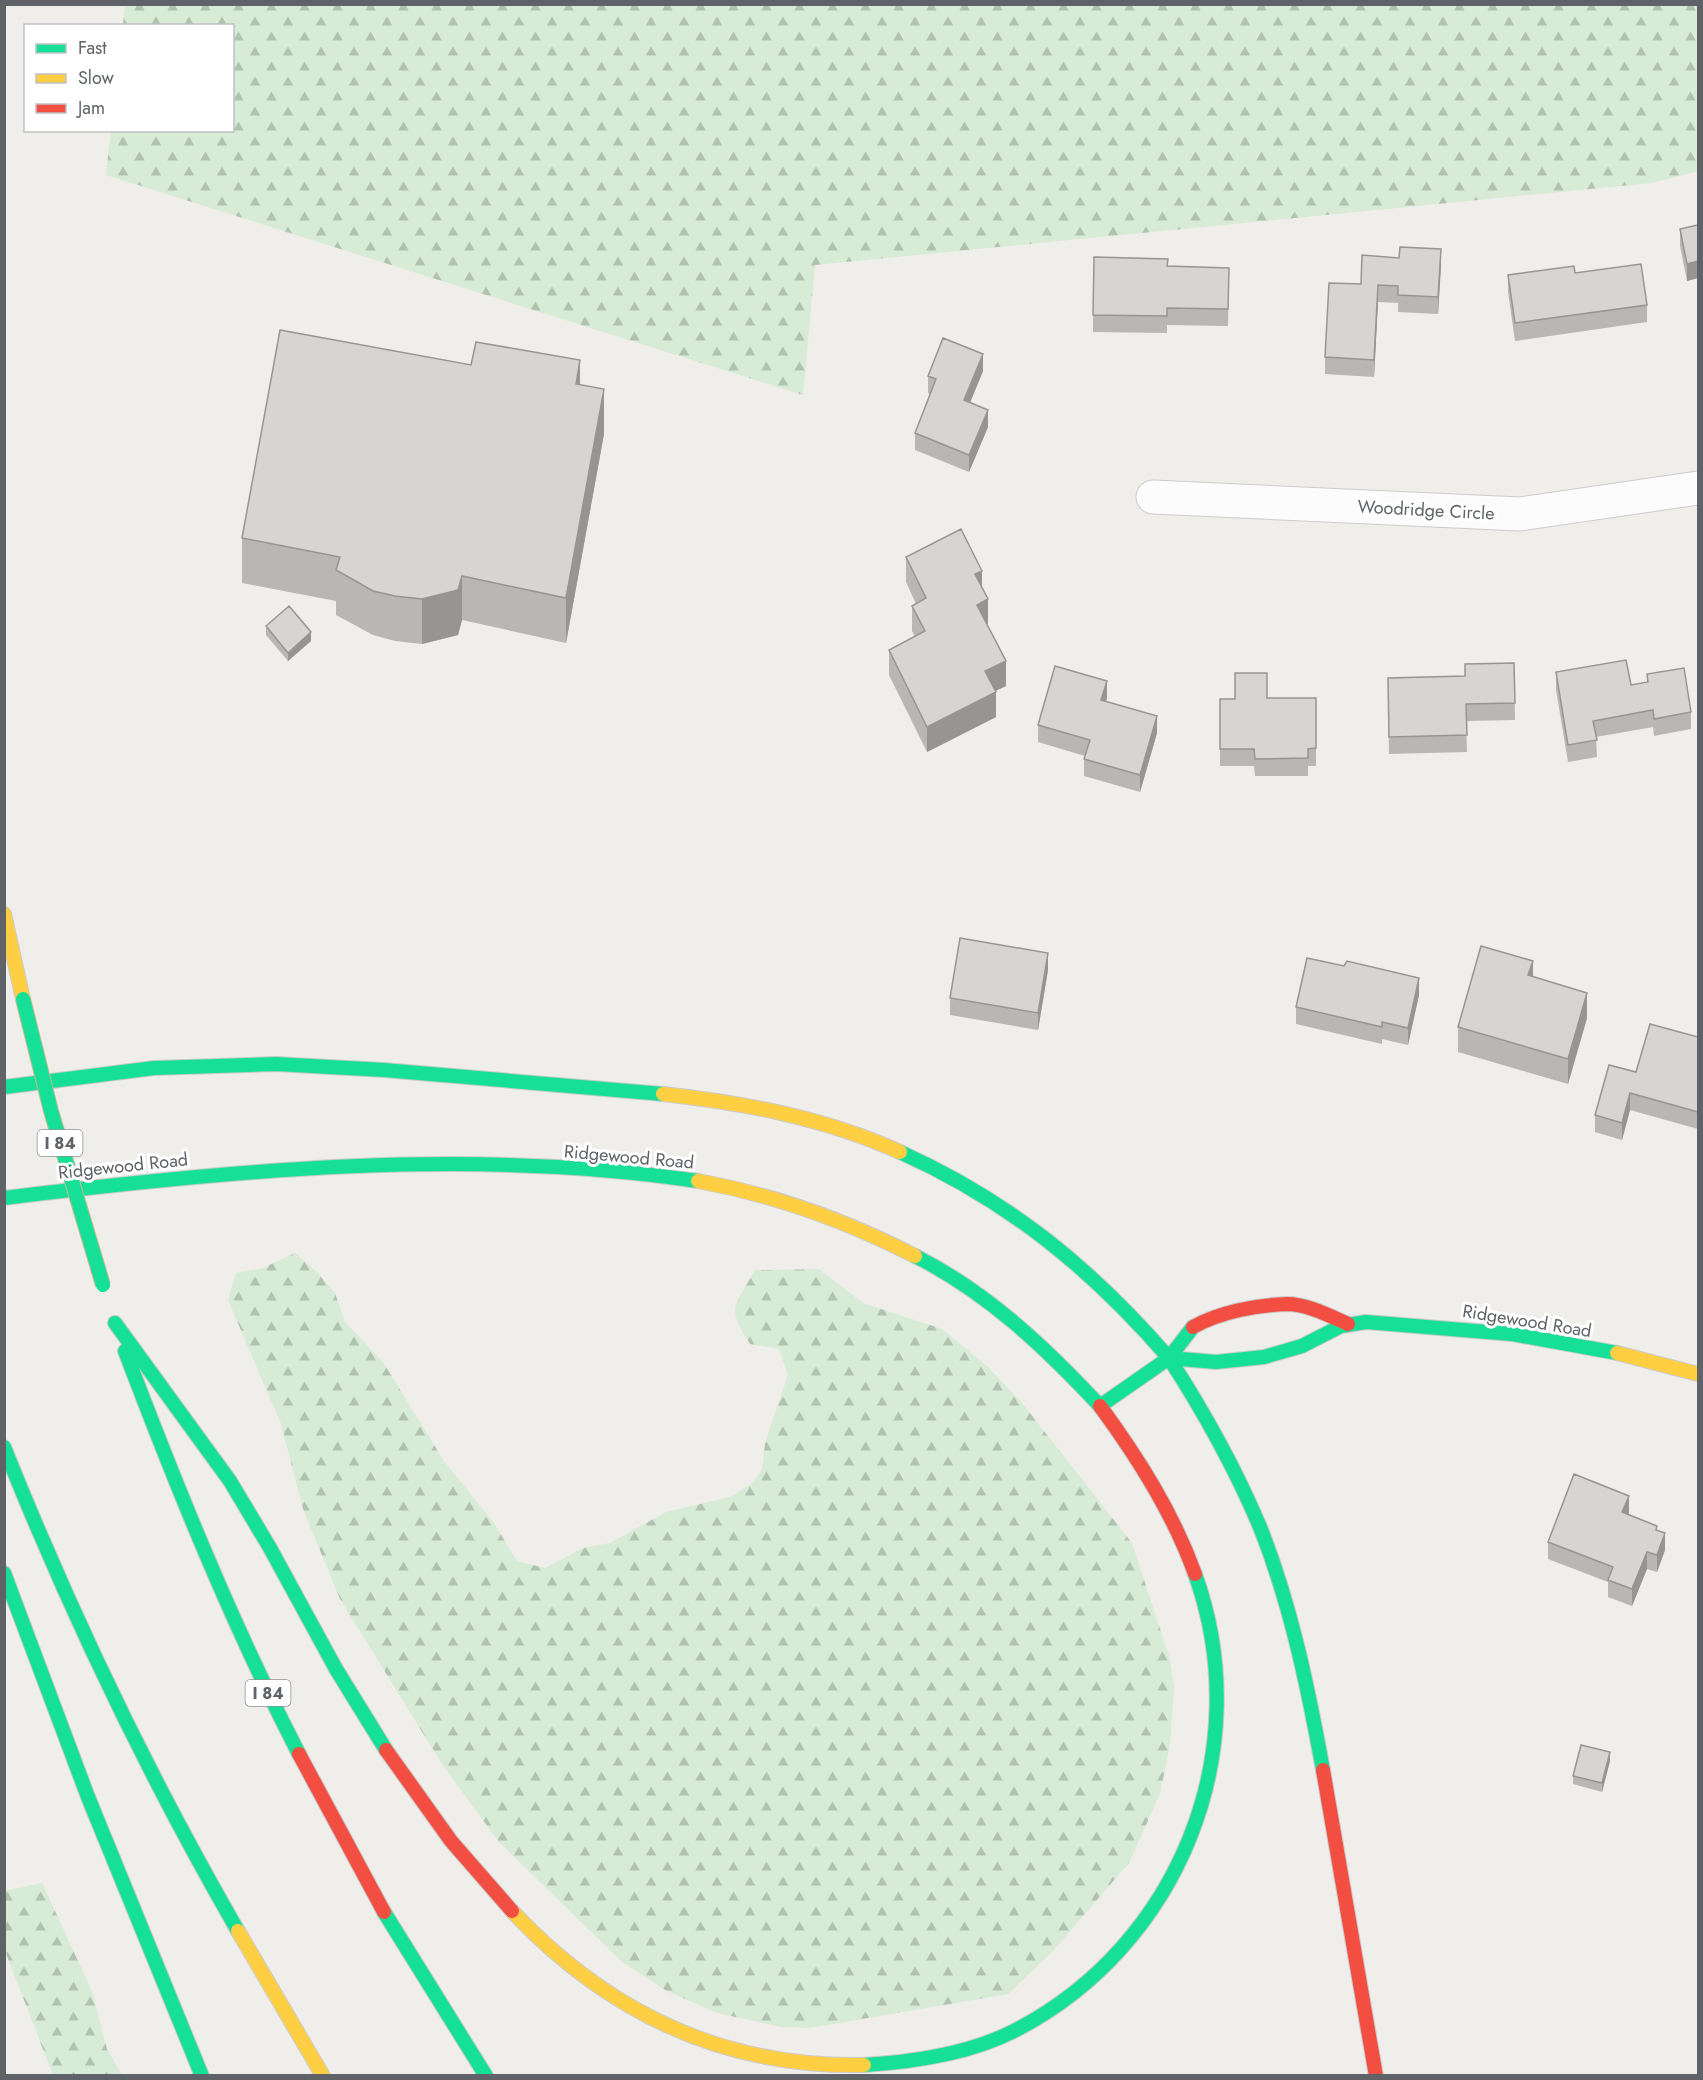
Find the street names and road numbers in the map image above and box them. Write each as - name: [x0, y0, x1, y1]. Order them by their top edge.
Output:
- street label: Woodridge Circle: [1357, 493, 1495, 527]
- road number: I 84: [38, 1130, 82, 1156]
- street label: Ridgewood Road: [563, 1138, 695, 1176]
- street label: Ridgewood Road: [57, 1146, 189, 1186]
- street label: Ridgewood Road: [1461, 1298, 1593, 1344]
- road number: I 84: [246, 1680, 290, 1706]

